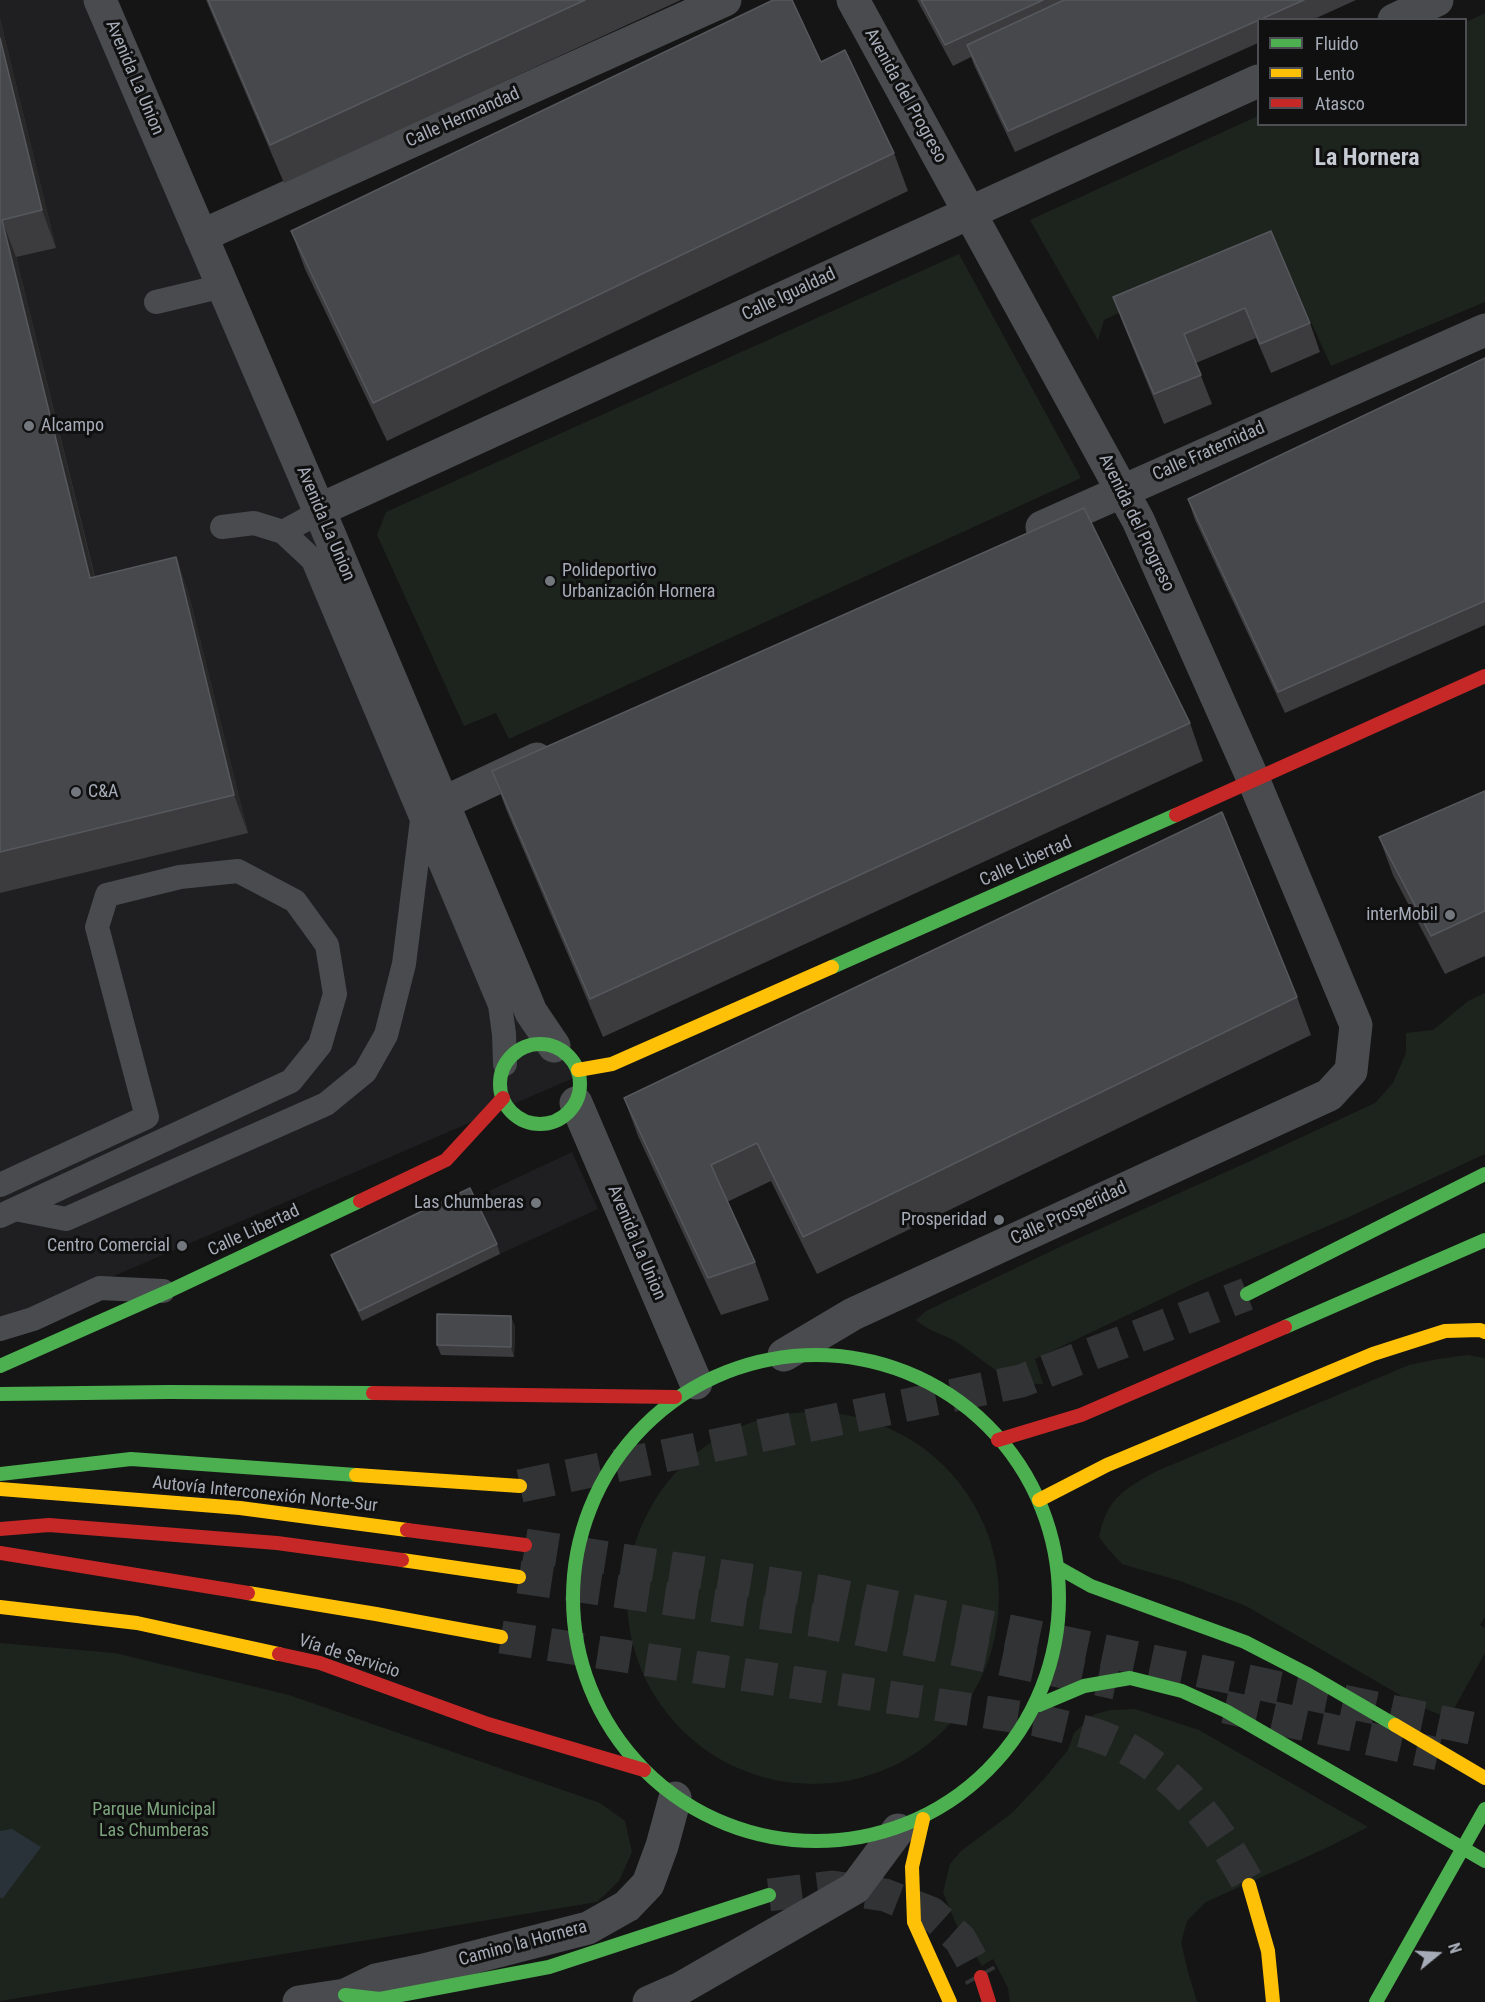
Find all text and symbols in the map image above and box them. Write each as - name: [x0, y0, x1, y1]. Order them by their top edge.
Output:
- street label: Avenida La Union: [100, 17, 168, 139]
- legend: [1257, 18, 1467, 126]
- street label: Avenida del Progreso: [859, 25, 951, 167]
- text: Fluido: [1315, 33, 1359, 54]
- text: Lento: [1315, 63, 1355, 84]
- street label: Calle Hermandad: [403, 83, 523, 153]
- text: Atasco: [1315, 93, 1365, 114]
- district label: La Hornera: [1314, 145, 1420, 173]
- street label: Calle Igualdad: [739, 264, 839, 326]
- place label: Alcampo: [41, 415, 104, 437]
- street label: Calle Fraternidad: [1150, 418, 1268, 486]
- marker: Alcampo: [22, 419, 36, 433]
- street label: Avenida del Progreso: [1093, 451, 1179, 595]
- street label: Avenida La Union: [291, 463, 359, 585]
- place label: Polideportivo Urbanización Hornera: [562, 560, 715, 602]
- marker: Polideportivo Urbanización Hornera: [543, 574, 557, 588]
- place label: C&A: [88, 781, 118, 803]
- marker: C&A: [69, 785, 83, 799]
- street label: Calle Libertad: [977, 832, 1075, 892]
- place label: interMobil: [1366, 904, 1438, 926]
- marker: interMobil: [1443, 908, 1457, 922]
- street label: Calle Prosperidad: [1008, 1178, 1130, 1250]
- street label: Avenida La Union: [602, 1182, 670, 1304]
- place label: Las Chumberas: [414, 1192, 524, 1214]
- marker: Las Chumberas: [529, 1196, 543, 1210]
- street label: Calle Libertad: [205, 1200, 303, 1262]
- place label: Prosperidad: [901, 1209, 987, 1231]
- marker: Prosperidad: [992, 1213, 1006, 1227]
- place label: Centro Comercial: [47, 1235, 170, 1257]
- marker: Centro Comercial: [175, 1239, 189, 1253]
- street label: Autovía Interconexión Norte-Sur: [151, 1472, 379, 1518]
- street label: Vía de Servicio: [296, 1630, 402, 1684]
- park label: Parque Municipal Las Chumberas: [92, 1799, 216, 1842]
- street label: Camino la Hornera: [457, 1917, 589, 1971]
- north arrow: [1407, 1924, 1467, 1984]
- text: N: [1444, 1941, 1465, 1956]

